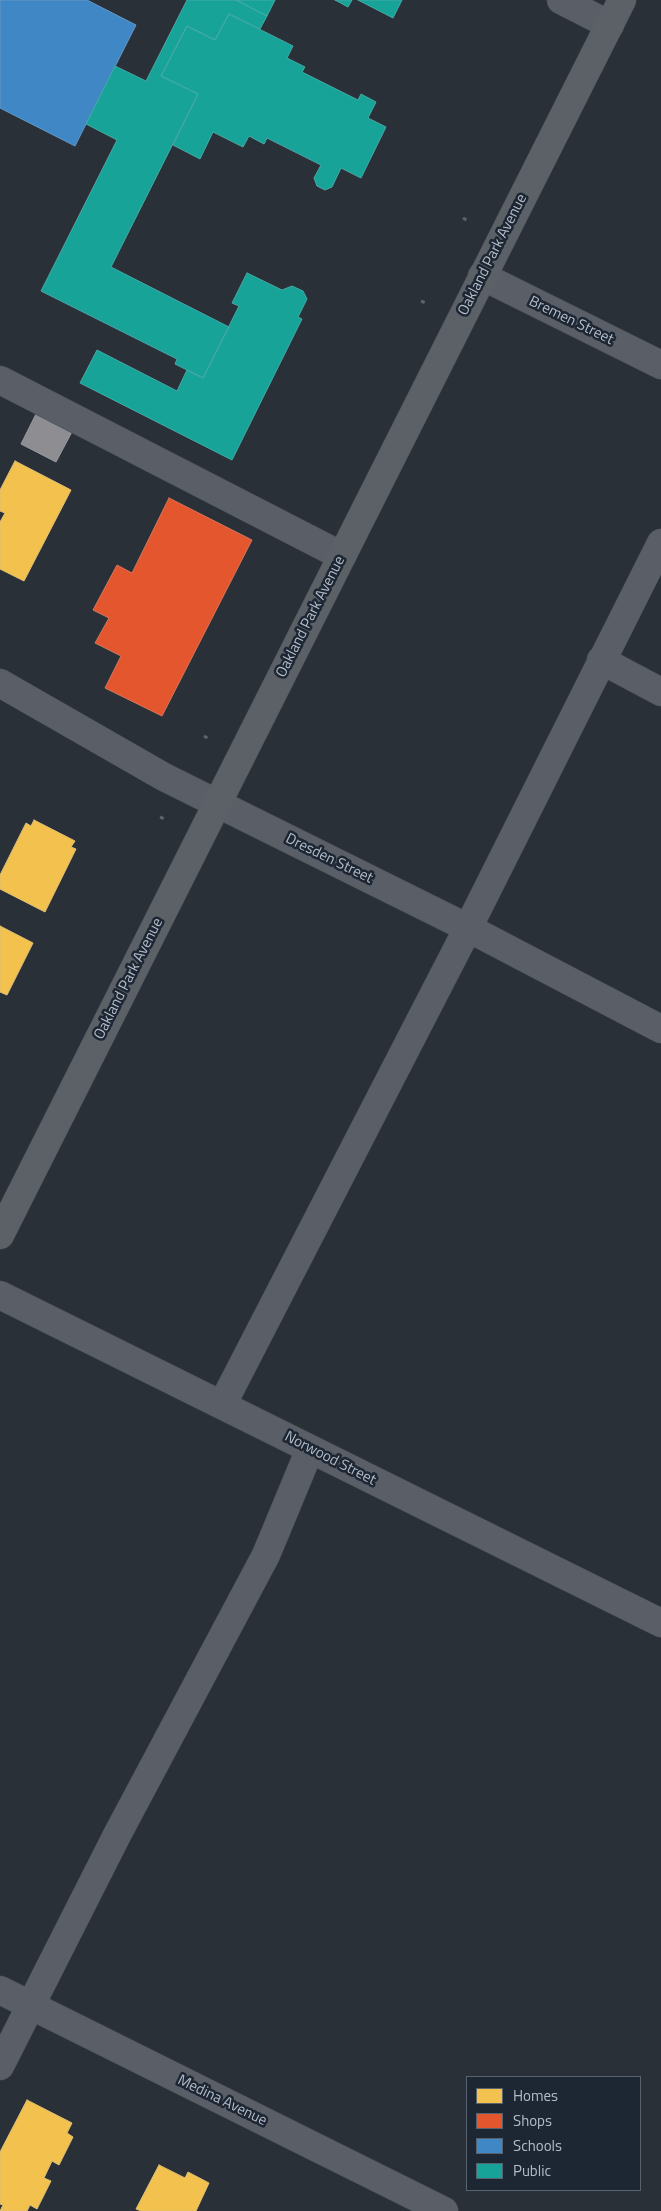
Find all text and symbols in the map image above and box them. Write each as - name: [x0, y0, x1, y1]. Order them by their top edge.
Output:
- street label: Oakland Park Avenue: [455, 191, 531, 319]
- street label: Bremen Street: [526, 293, 616, 349]
- street label: Oakland Park Avenue: [273, 553, 349, 681]
- street label: Dresden Street: [282, 830, 376, 888]
- street label: Oakland Park Avenue: [91, 915, 167, 1043]
- street label: Norwood Street: [281, 1428, 379, 1490]
- street label: Medina Avenue: [174, 2072, 270, 2130]
- legend: [466, 2076, 641, 2191]
- text: Homes: [513, 2084, 558, 2107]
- text: Shops: [513, 2109, 552, 2132]
- text: Schools: [513, 2134, 562, 2157]
- text: Public: [513, 2159, 551, 2182]

